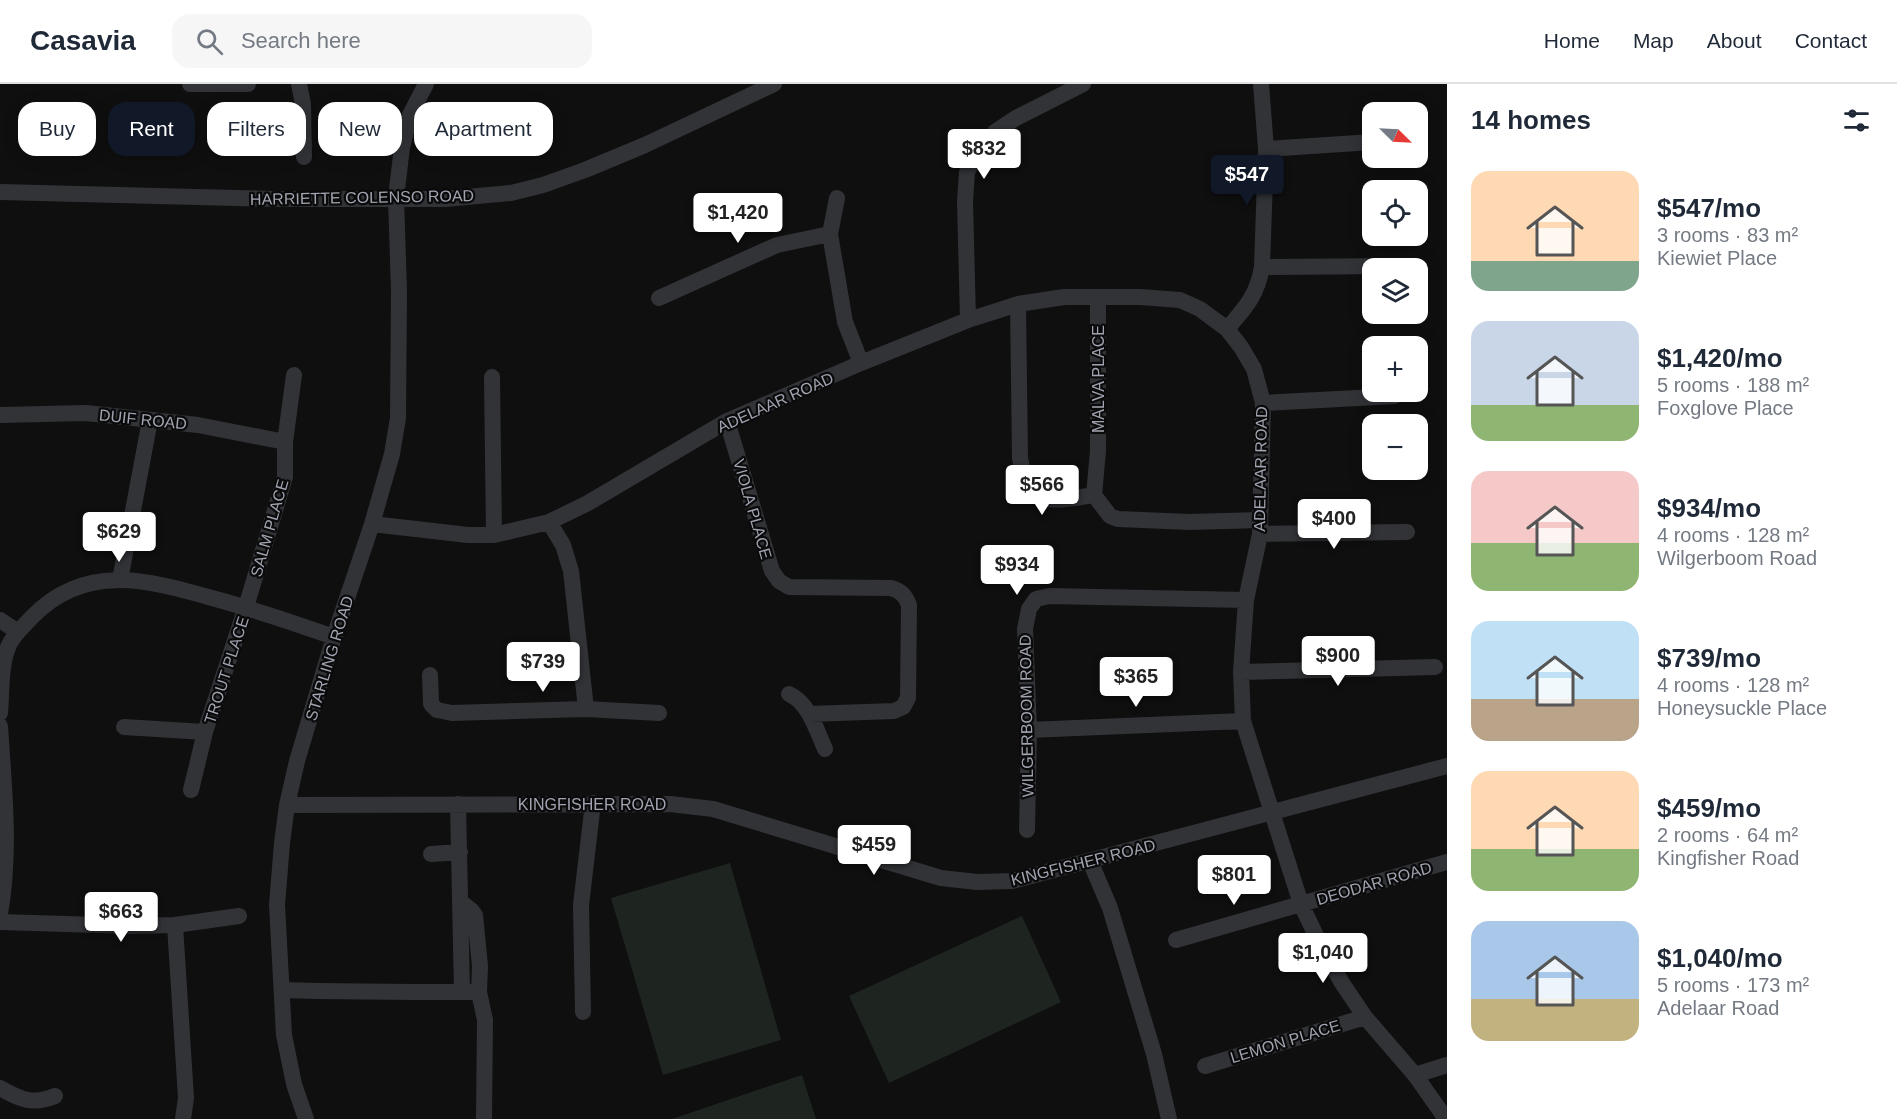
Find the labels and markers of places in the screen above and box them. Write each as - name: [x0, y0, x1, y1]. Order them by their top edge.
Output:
- pin: $832: [948, 129, 1020, 180]
- pin: $547: [1211, 155, 1283, 206]
- pin: $1,420: [689, 193, 787, 244]
- pin: $566: [1006, 465, 1078, 516]
- pin: $400: [1298, 499, 1370, 550]
- pin: $629: [83, 512, 155, 563]
- pin: $934: [981, 545, 1053, 596]
- pin: $900: [1302, 636, 1374, 687]
- pin: $739: [507, 642, 579, 693]
- pin: $365: [1100, 657, 1172, 708]
- pin: $459: [838, 825, 910, 876]
- pin: $801: [1198, 855, 1270, 906]
- pin: $663: [85, 892, 157, 943]
- pin: $1,040: [1274, 933, 1372, 984]

